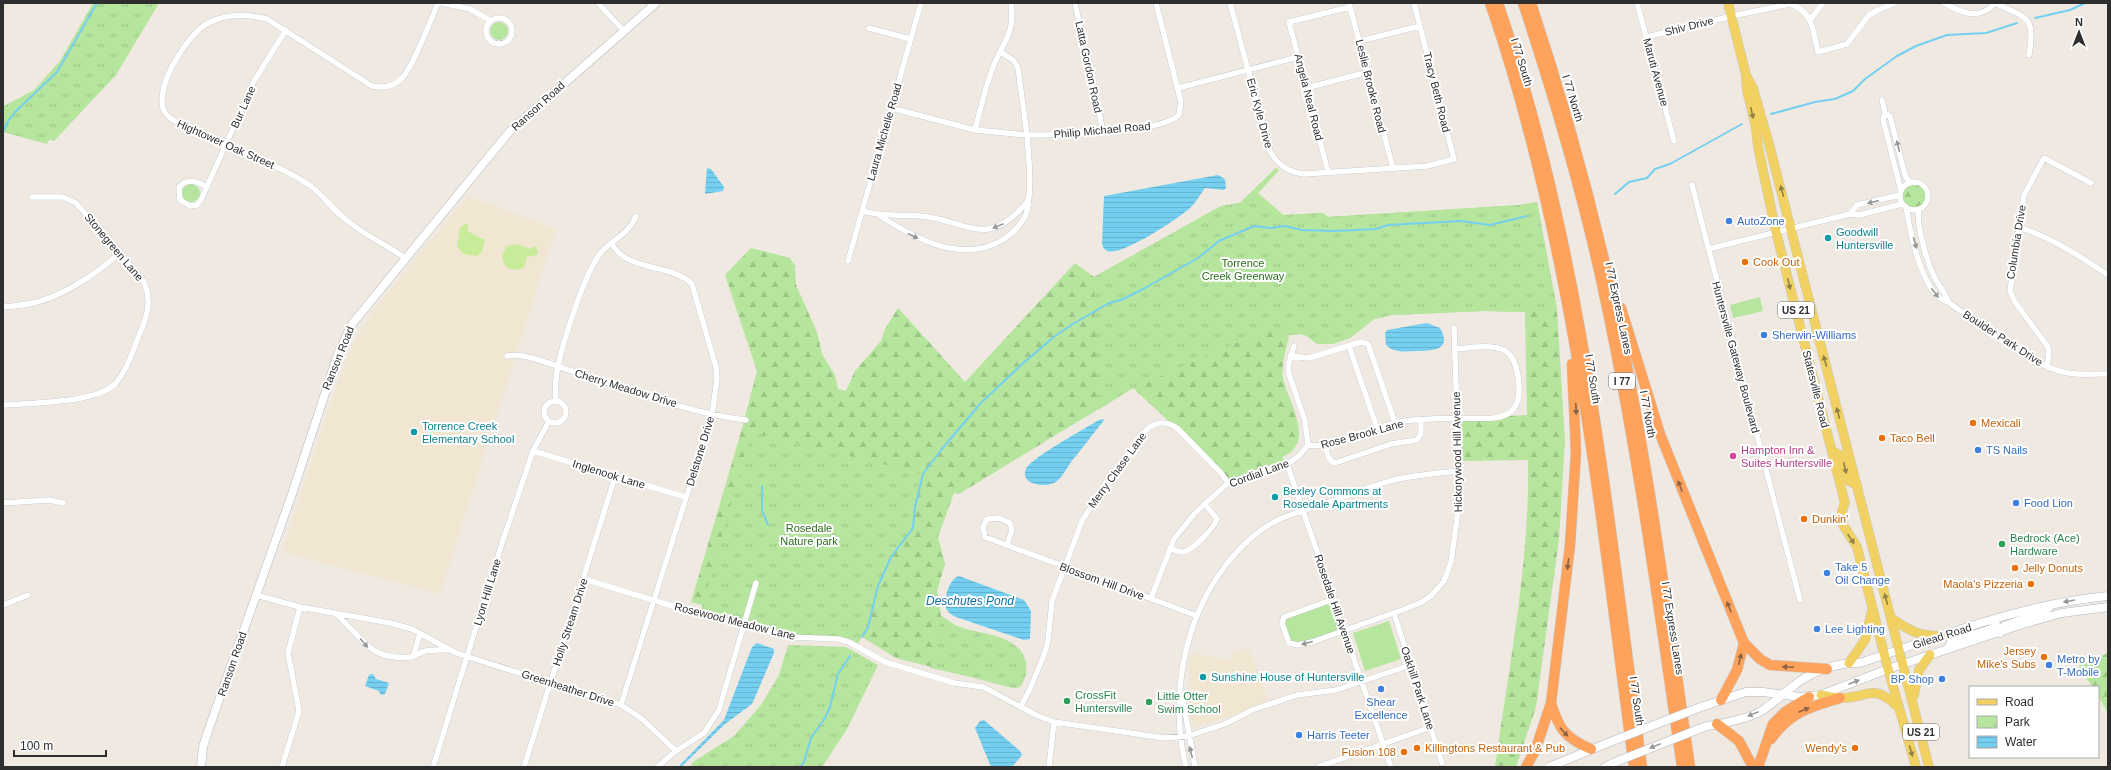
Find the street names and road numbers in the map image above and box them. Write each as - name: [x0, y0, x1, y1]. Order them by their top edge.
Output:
- street label: Shiv Drive: [1663, 14, 1715, 38]
- street label: Latta Gordon Road: [1073, 20, 1105, 114]
- street label: I 77 South: [1509, 36, 1535, 88]
- street label: Maruti Avenue: [1641, 37, 1671, 107]
- street label: Leslie Brooke Road: [1354, 38, 1388, 134]
- street label: Tracy Beth Road: [1421, 51, 1453, 133]
- street label: Angela Neal Road: [1292, 52, 1326, 142]
- street label: I 77 North: [1560, 73, 1586, 123]
- street label: Eric Kyle Drive: [1245, 77, 1275, 149]
- street label: Ranson Road: [509, 79, 567, 133]
- street label: Laura Michelle Road: [864, 82, 904, 182]
- street label: Bur Lane: [228, 84, 258, 130]
- street label: Hightower Oak Street: [176, 117, 276, 171]
- street label: Philip Michael Road: [1053, 120, 1151, 140]
- street label: Columbia Drive: [2004, 204, 2028, 280]
- street label: Stonegreen Lane: [82, 211, 146, 283]
- street label: I 77 Express Lanes: [1603, 261, 1635, 356]
- street label: Huntersville Gateway Boulevard: [1710, 280, 1762, 434]
- road number: US 21: [1778, 302, 1814, 318]
- street label: Boulder Park Drive: [1961, 308, 2045, 368]
- street label: Ranson Road: [320, 325, 356, 391]
- street label: Statesville Road: [1801, 349, 1831, 429]
- street label: I 77 South: [1583, 353, 1603, 405]
- street label: Cherry Meadow Drive: [573, 367, 679, 409]
- road number: I 77: [1609, 373, 1635, 389]
- street label: I 77 North: [1638, 389, 1658, 439]
- street label: Hickorywood Hill Avenue: [1450, 391, 1464, 513]
- street label: Delstone Drive: [684, 415, 716, 487]
- street label: Rose Brook Lane: [1319, 417, 1405, 451]
- street label: Merry Chase Lane: [1086, 430, 1148, 510]
- street label: Inglenook Lane: [571, 457, 647, 491]
- street label: Cordial Lane: [1228, 457, 1290, 489]
- street label: Rosedale Hill Avenue: [1312, 553, 1358, 655]
- street label: Lyon Hill Lane: [471, 557, 503, 627]
- street label: Blossom Hill Drive: [1058, 560, 1146, 602]
- street label: Holly Stream Drive: [550, 577, 590, 667]
- street label: I 77 Express Lanes: [1660, 581, 1686, 676]
- street label: Rosewood Meadow Lane: [673, 600, 797, 642]
- street label: Gilead Road: [1911, 621, 1973, 651]
- street label: Ranson Road: [215, 630, 249, 698]
- street label: Oakhill Park Lane: [1399, 645, 1437, 731]
- street label: Greenheather Drive: [520, 667, 616, 709]
- street label: I 77 South: [1628, 675, 1646, 727]
- road number: US 21: [1903, 724, 1939, 740]

